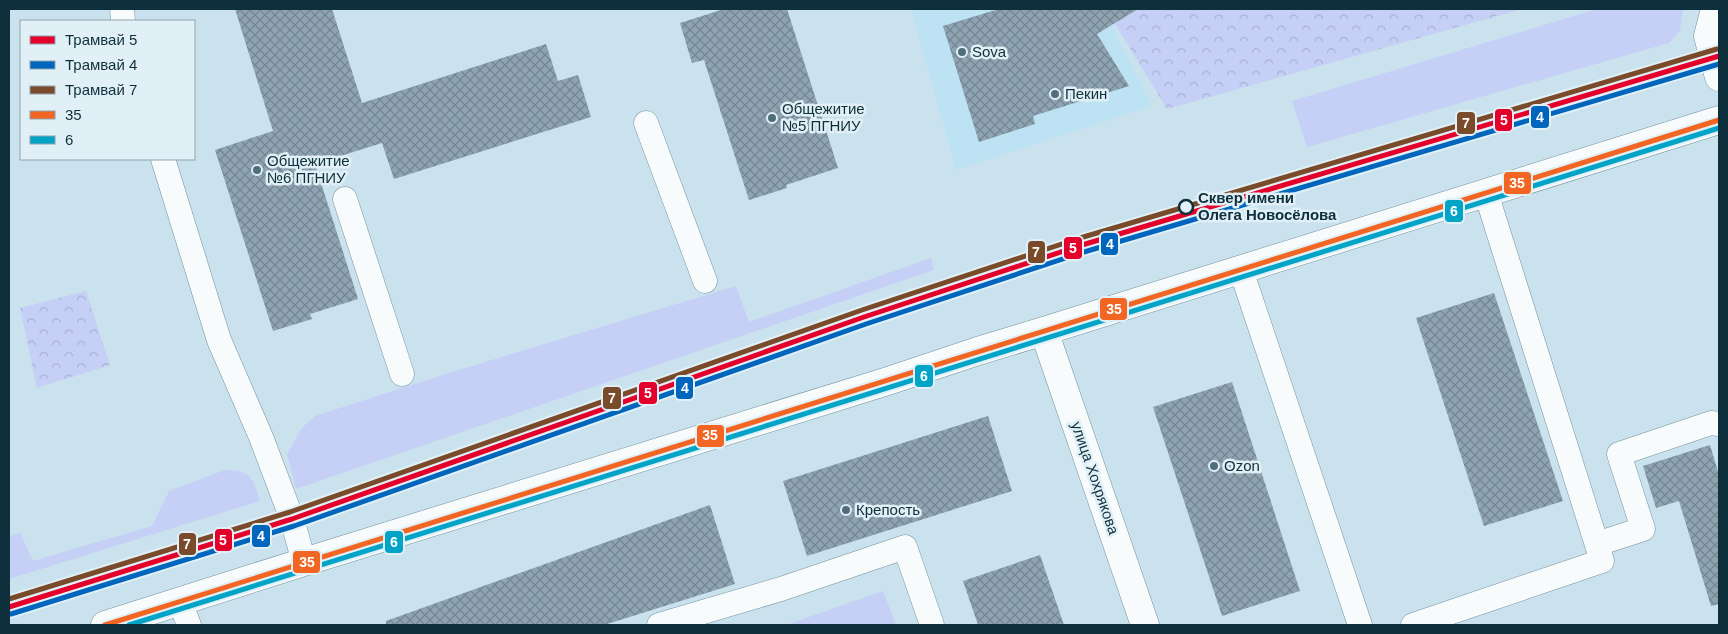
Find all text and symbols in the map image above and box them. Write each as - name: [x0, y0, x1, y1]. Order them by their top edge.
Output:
- legend: [20, 20, 195, 160]
- text: Трамвай 5: [65, 31, 137, 48]
- place label: Sova: [972, 43, 1007, 60]
- marker: Sova: [956, 46, 968, 58]
- text: Трамвай 4: [65, 56, 137, 73]
- text: Трамвай 7: [65, 81, 137, 98]
- place label: Пекин: [1065, 85, 1107, 102]
- marker: Пекин: [1049, 88, 1061, 100]
- place label: Общежитие №5 ПГНИУ: [782, 100, 865, 134]
- line badge: 4: [1530, 105, 1550, 129]
- text: 35: [65, 106, 82, 123]
- line badge: 5: [1494, 108, 1513, 132]
- text: 4: [1536, 109, 1544, 125]
- line badge: 7: [1456, 111, 1476, 135]
- marker: Общежитие №5 ПГНИУ: [766, 112, 778, 124]
- text: 5: [1500, 112, 1508, 128]
- text: 7: [1462, 115, 1470, 131]
- text: 6: [65, 131, 73, 148]
- place label: Общежитие №6 ПГНИУ: [267, 152, 350, 186]
- marker: Общежитие №6 ПГНИУ: [251, 164, 263, 176]
- line badge: 35: [1503, 171, 1532, 195]
- text: 35: [1509, 175, 1525, 191]
- place label: Сквер имени Олега Новосёлова: [1198, 189, 1337, 223]
- marker: Сквер имени Олега Новосёлова: [1178, 199, 1194, 215]
- line badge: 6: [1444, 199, 1464, 223]
- text: 6: [1450, 203, 1458, 219]
- line badge: 4: [1100, 232, 1119, 256]
- line badge: 5: [1063, 236, 1083, 260]
- text: 4: [1106, 236, 1114, 252]
- line badge: 7: [1027, 240, 1046, 264]
- text: 5: [1069, 240, 1077, 256]
- text: 7: [1032, 244, 1040, 260]
- line badge: 35: [1099, 297, 1128, 321]
- text: 35: [1106, 301, 1122, 317]
- line badge: 6: [914, 364, 934, 388]
- text: 6: [920, 368, 928, 384]
- line badge: 4: [675, 376, 694, 400]
- text: 4: [681, 380, 689, 396]
- line badge: 5: [638, 381, 658, 405]
- text: 5: [644, 385, 652, 401]
- line badge: 7: [602, 386, 622, 410]
- text: 7: [608, 390, 616, 406]
- street label: улица Хохрякова: [1068, 419, 1123, 537]
- line badge: 35: [696, 424, 725, 448]
- text: 35: [702, 427, 718, 443]
- place label: Ozon: [1224, 457, 1260, 474]
- marker: Ozon: [1208, 460, 1220, 472]
- place label: Крепость: [856, 501, 920, 518]
- marker: Крепость: [840, 504, 852, 516]
- line badge: 4: [251, 524, 271, 548]
- line badge: 5: [214, 528, 233, 552]
- text: 4: [257, 528, 265, 544]
- line badge: 6: [384, 530, 404, 554]
- line badge: 7: [178, 532, 197, 556]
- text: 5: [219, 532, 227, 548]
- text: 6: [390, 534, 398, 550]
- text: 7: [183, 536, 191, 552]
- line badge: 35: [292, 550, 321, 574]
- text: 35: [299, 554, 315, 570]

